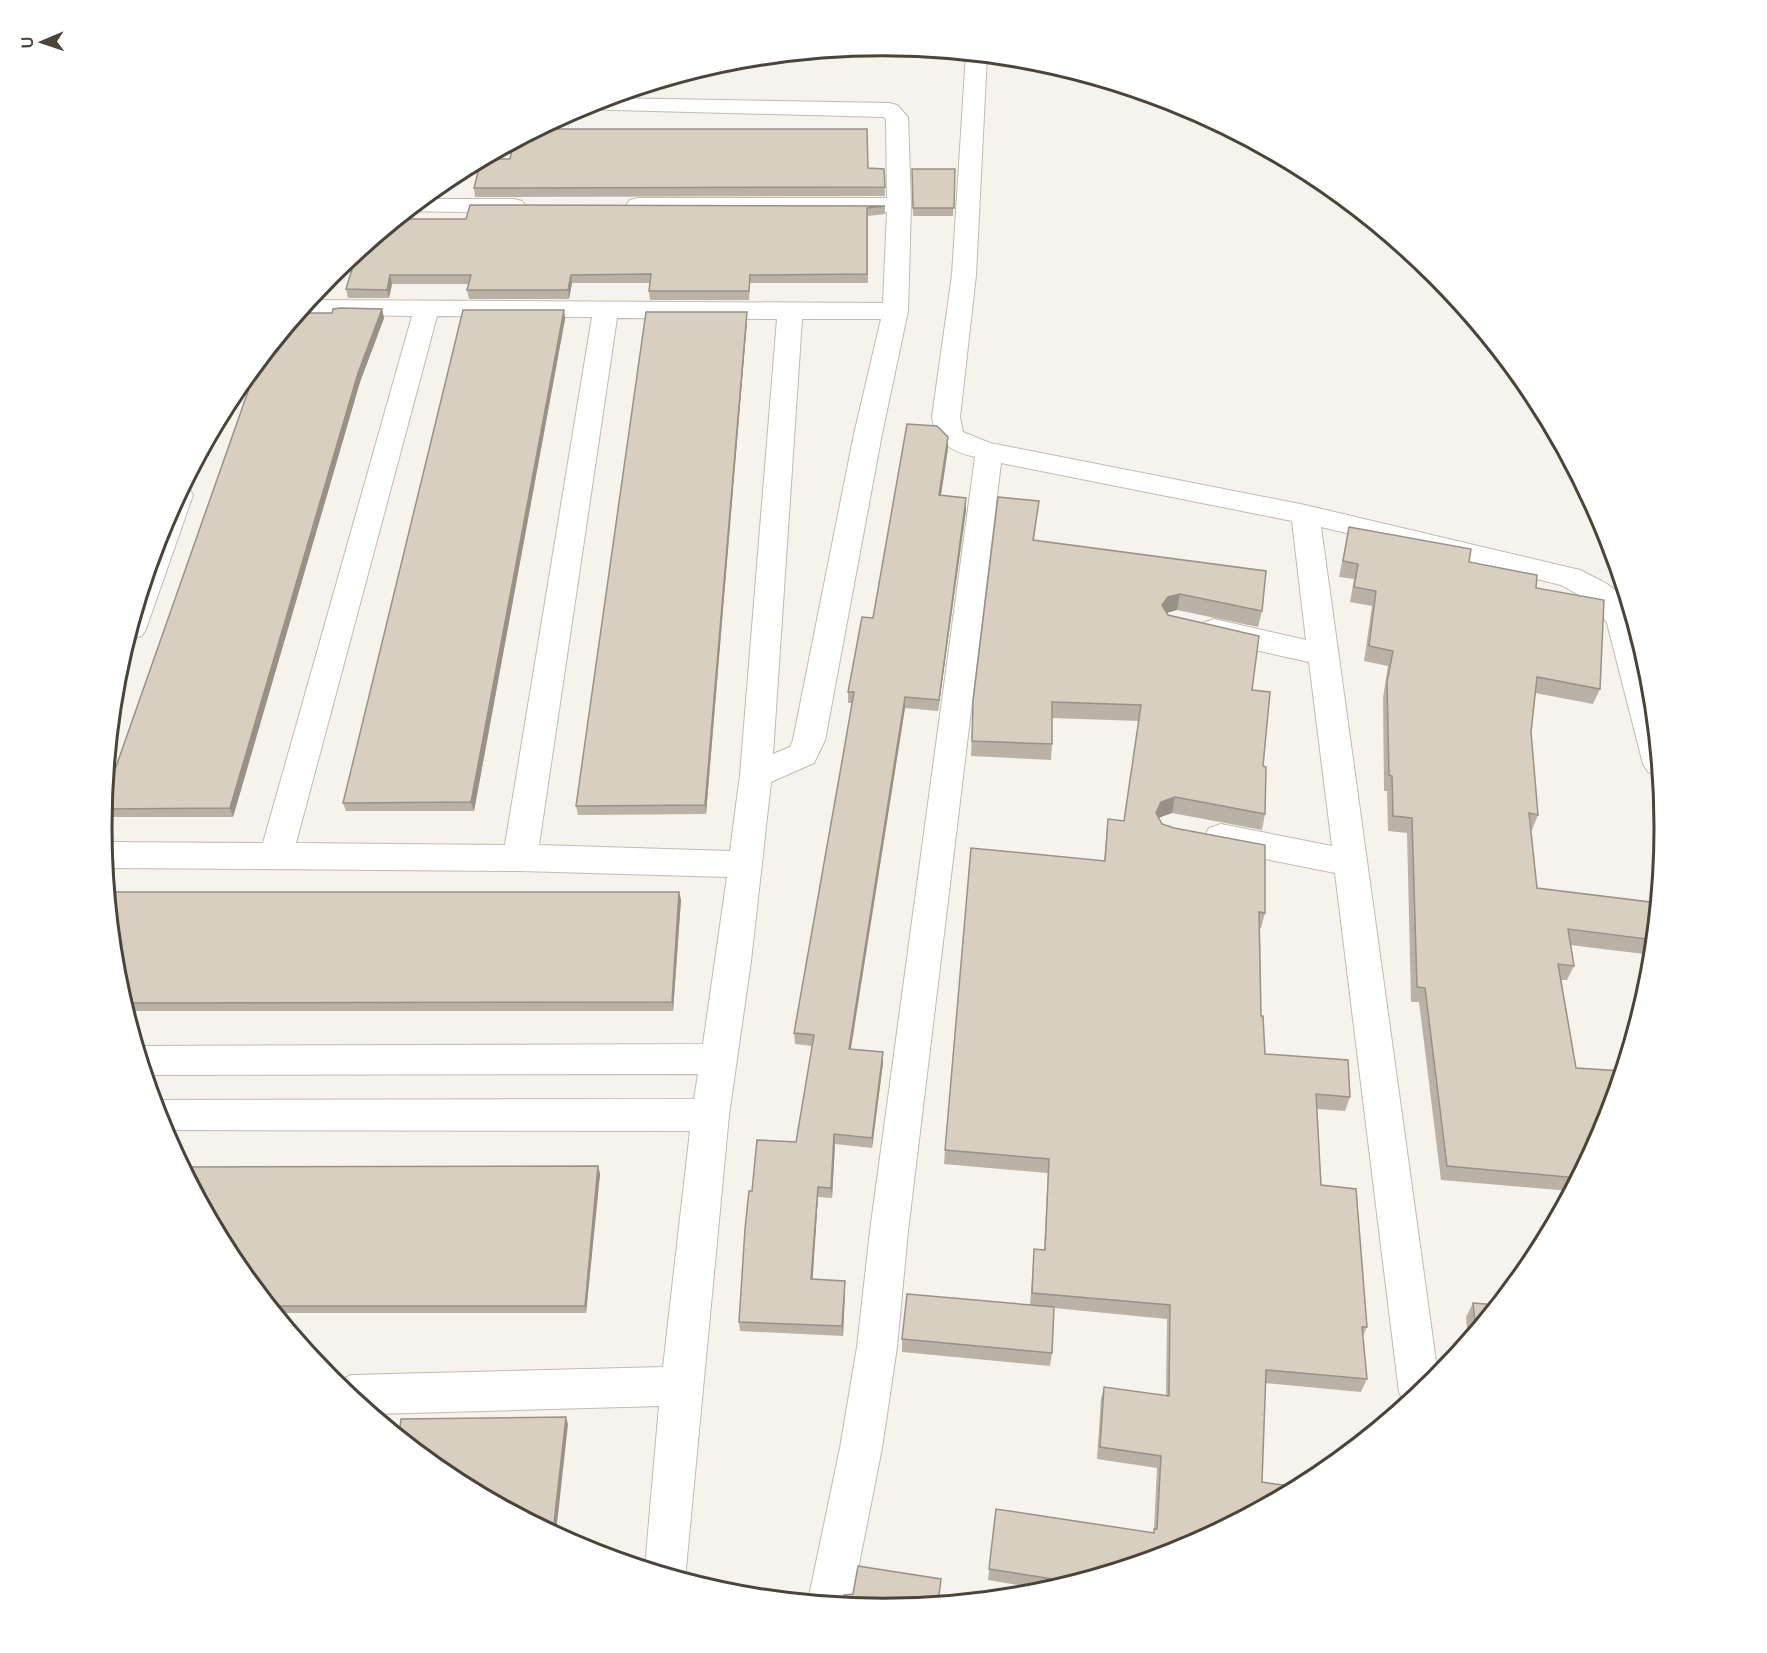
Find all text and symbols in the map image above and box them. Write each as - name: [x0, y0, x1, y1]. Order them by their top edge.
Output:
- north arrow: [12, 12, 72, 72]
- text: U: [17, 36, 36, 49]

